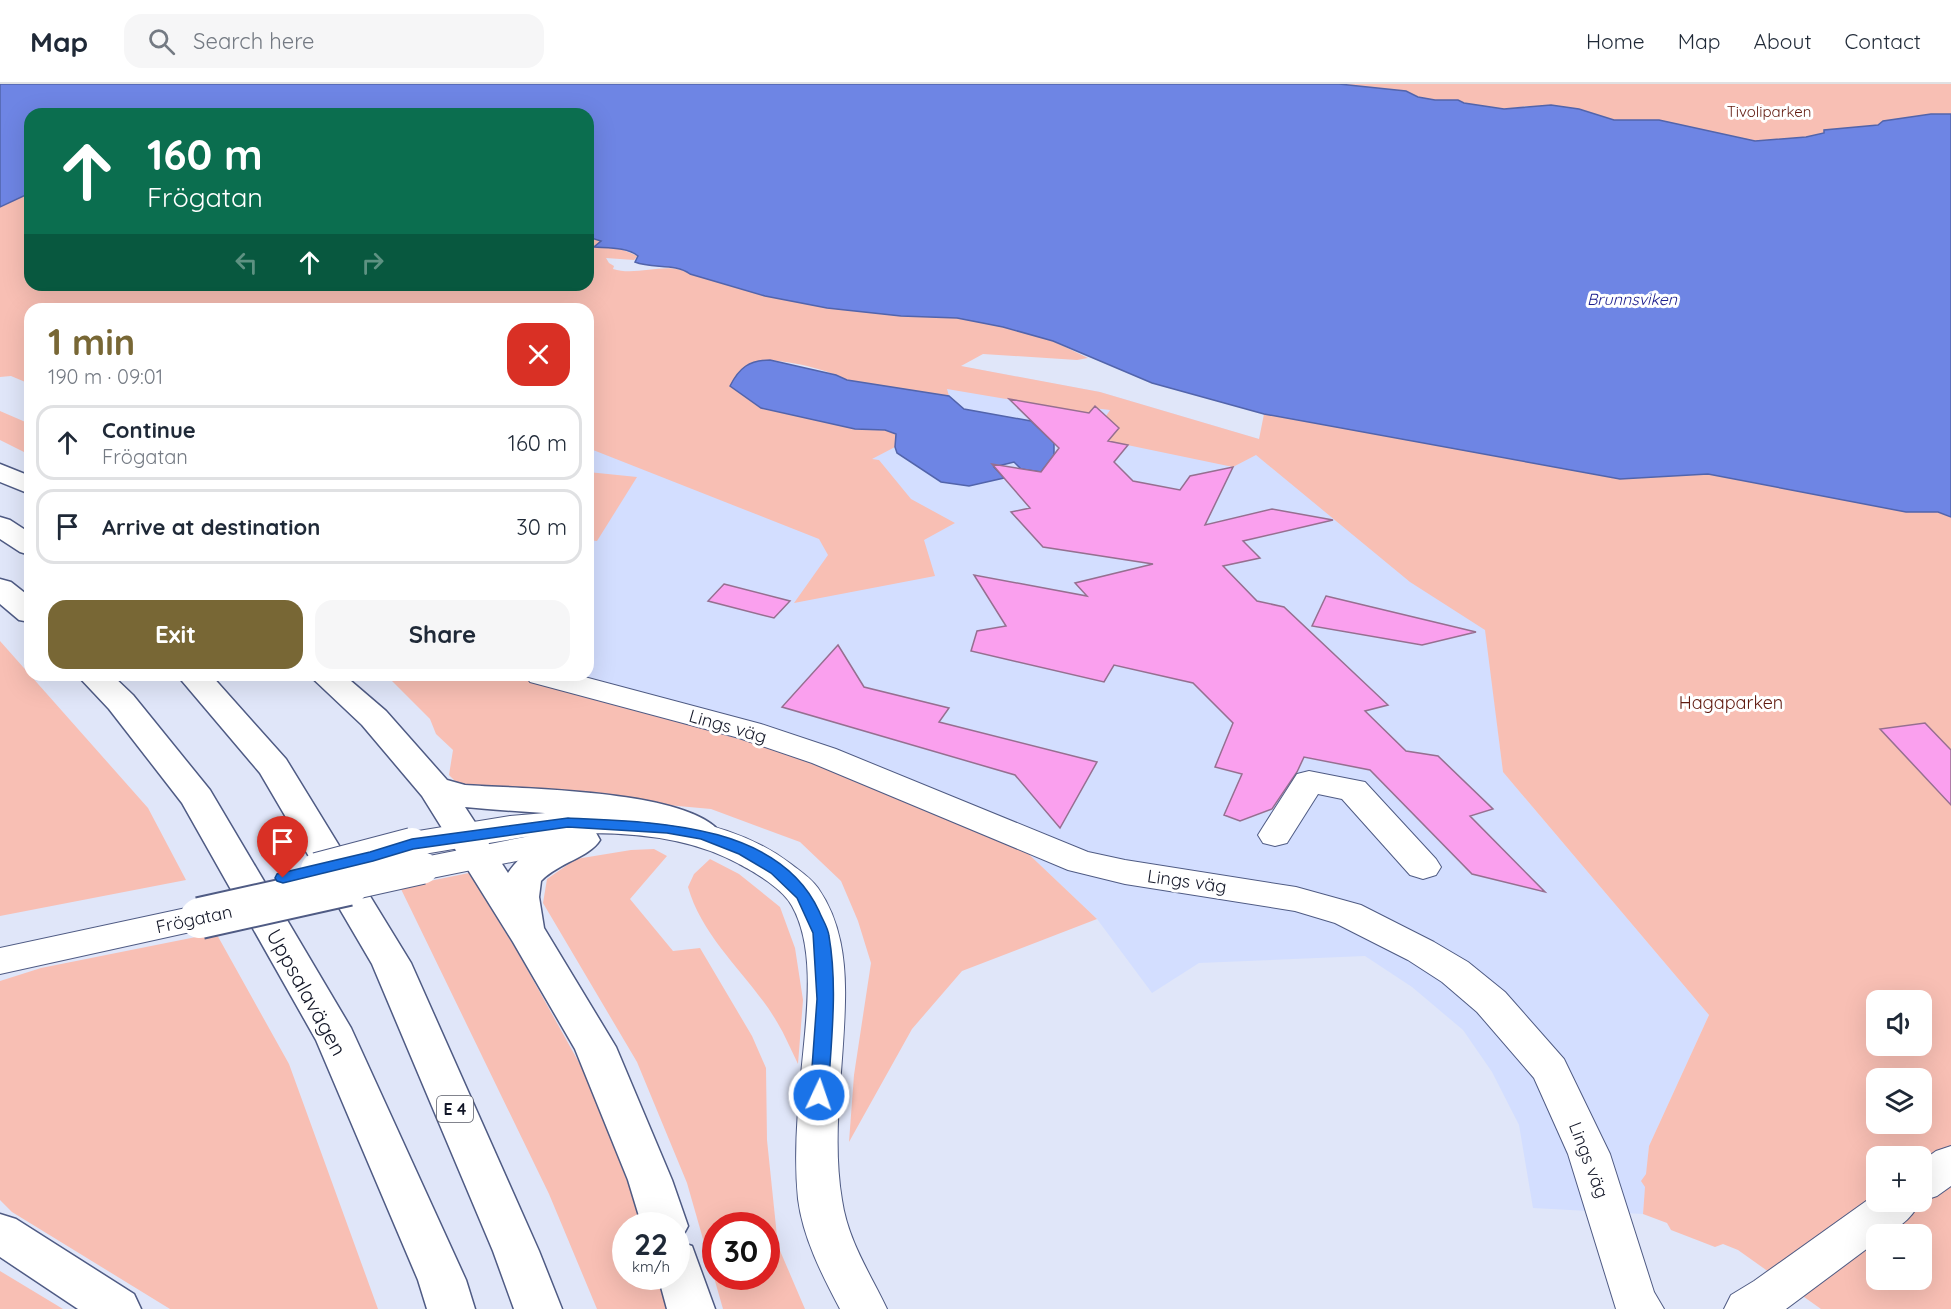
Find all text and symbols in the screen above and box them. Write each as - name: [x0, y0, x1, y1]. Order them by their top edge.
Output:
- search box: [124, 14, 544, 68]
- text: Map: [30, 24, 88, 59]
- icon: search: [145, 25, 178, 58]
- text: Search here: [193, 27, 315, 55]
- text: Home: [1586, 28, 1645, 54]
- text: Map: [1678, 28, 1721, 54]
- text: About: [1754, 28, 1812, 54]
- text: Contact: [1845, 28, 1921, 54]
- park label: Tivoliparken: [1727, 102, 1811, 121]
- text: 160 m: [147, 128, 263, 181]
- icon: ahead: [48, 132, 126, 210]
- text: Frögatan: [147, 180, 263, 214]
- icon: left: [230, 246, 263, 279]
- icon: ahead: [293, 246, 326, 279]
- icon: right: [356, 246, 389, 279]
- water label: Brunnsviken: [1587, 289, 1678, 309]
- text: 1 min: [48, 319, 135, 364]
- button: close: [507, 323, 570, 386]
- text: 190 m · 09:01: [48, 364, 163, 389]
- text: Continue: [102, 416, 196, 444]
- icon: ahead: [51, 426, 84, 459]
- text: 160 m: [508, 429, 567, 457]
- text: Frögatan: [102, 444, 188, 469]
- icon: arrive: [51, 510, 84, 543]
- text: Arrive at destination: [102, 513, 320, 541]
- text: 30 m: [516, 513, 567, 541]
- button: Exit: [48, 600, 303, 669]
- button: Share: [315, 600, 570, 669]
- park label: Hagaparken: [1679, 691, 1783, 714]
- street label: Lings väg: [686, 704, 770, 748]
- pin: [257, 816, 308, 878]
- icon: arrive: [266, 825, 299, 858]
- street label: Lings väg: [1146, 864, 1228, 898]
- street label: Frögatan: [154, 900, 234, 938]
- street label: Uppsalavägen: [261, 924, 353, 1060]
- map controls: [1866, 990, 1932, 1290]
- button: sound: [1866, 990, 1932, 1056]
- position arrow: [787, 1063, 851, 1127]
- button: layers: [1866, 1068, 1932, 1134]
- road number: E 4: [437, 1096, 473, 1122]
- street label: Lings väg: [1564, 1119, 1614, 1201]
- button: +: [1866, 1146, 1932, 1212]
- speed limit sign: 30: [702, 1212, 780, 1290]
- button: −: [1866, 1224, 1932, 1290]
- text: 22: [634, 1225, 668, 1263]
- text: km/h: [632, 1257, 670, 1276]

